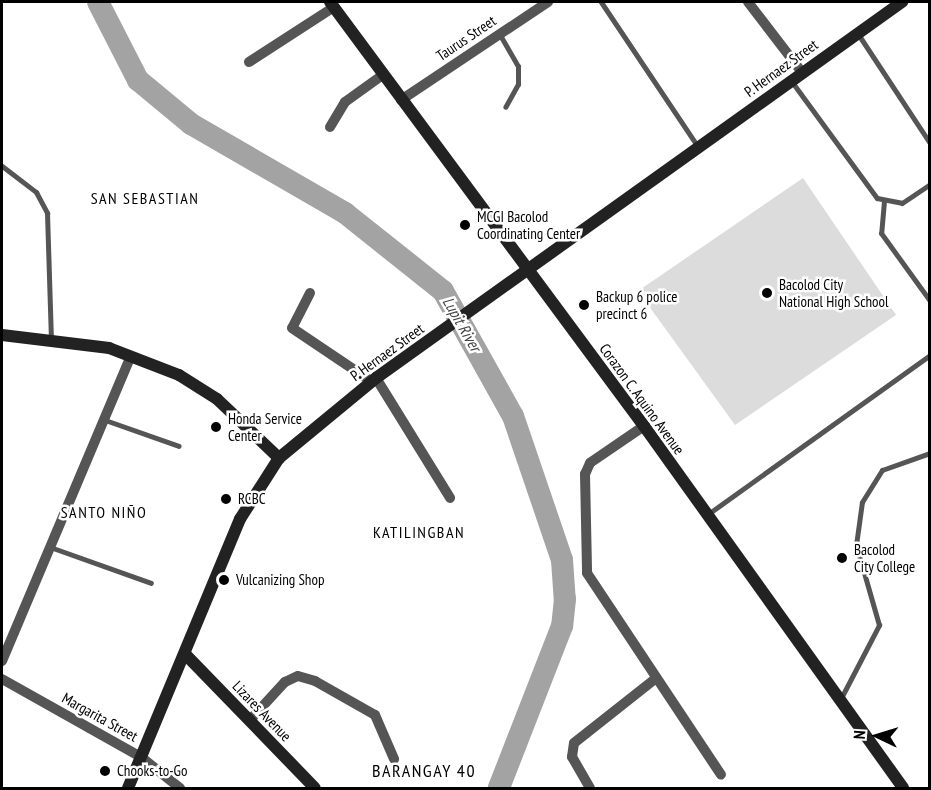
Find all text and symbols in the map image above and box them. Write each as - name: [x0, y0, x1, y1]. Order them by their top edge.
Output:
- street label: Taurus Street: [433, 12, 499, 64]
- street label: P. Hernaez Street: [740, 35, 822, 101]
- district label: SAN SEBASTIAN: [91, 188, 199, 208]
- place label: MCGI Bacolod Coordinating Center: [477, 207, 580, 242]
- marker: MCGI Bacolod Coordinating Center: [458, 218, 472, 232]
- place label: Bacolod City National High School: [779, 275, 889, 310]
- marker: Bacolod City National High School: [760, 286, 774, 300]
- place label: Backup 6 police precinct 6: [596, 287, 677, 322]
- water label: Lupit River: [439, 293, 485, 355]
- marker: Backup 6 police precinct 6: [577, 298, 591, 312]
- street label: P. Hernaez Street: [346, 319, 428, 385]
- street label: Corazon C. Aquino Avenue: [595, 339, 689, 459]
- place label: Honda Service Center: [228, 409, 302, 444]
- marker: Honda Service Center: [209, 420, 223, 434]
- place label: RCBC: [238, 490, 266, 508]
- marker: RCBC: [219, 492, 233, 506]
- district label: SANTO NIÑO: [61, 502, 147, 522]
- district label: KATILINGBAN: [373, 522, 465, 542]
- place label: Bacolod City College: [854, 540, 916, 575]
- marker: Bacolod City College: [835, 551, 849, 565]
- place label: Vulcanizing Shop: [236, 571, 324, 589]
- marker: Vulcanizing Shop: [217, 573, 231, 587]
- street label: Lizares Avenue: [229, 677, 295, 745]
- street label: Margarita Street: [59, 689, 141, 745]
- north arrow: [847, 706, 907, 766]
- text: N: [849, 730, 869, 740]
- district label: BARANGAY 40: [372, 760, 476, 782]
- place label: Chooks-to-Go: [117, 762, 187, 780]
- marker: Chooks-to-Go: [98, 764, 112, 778]

